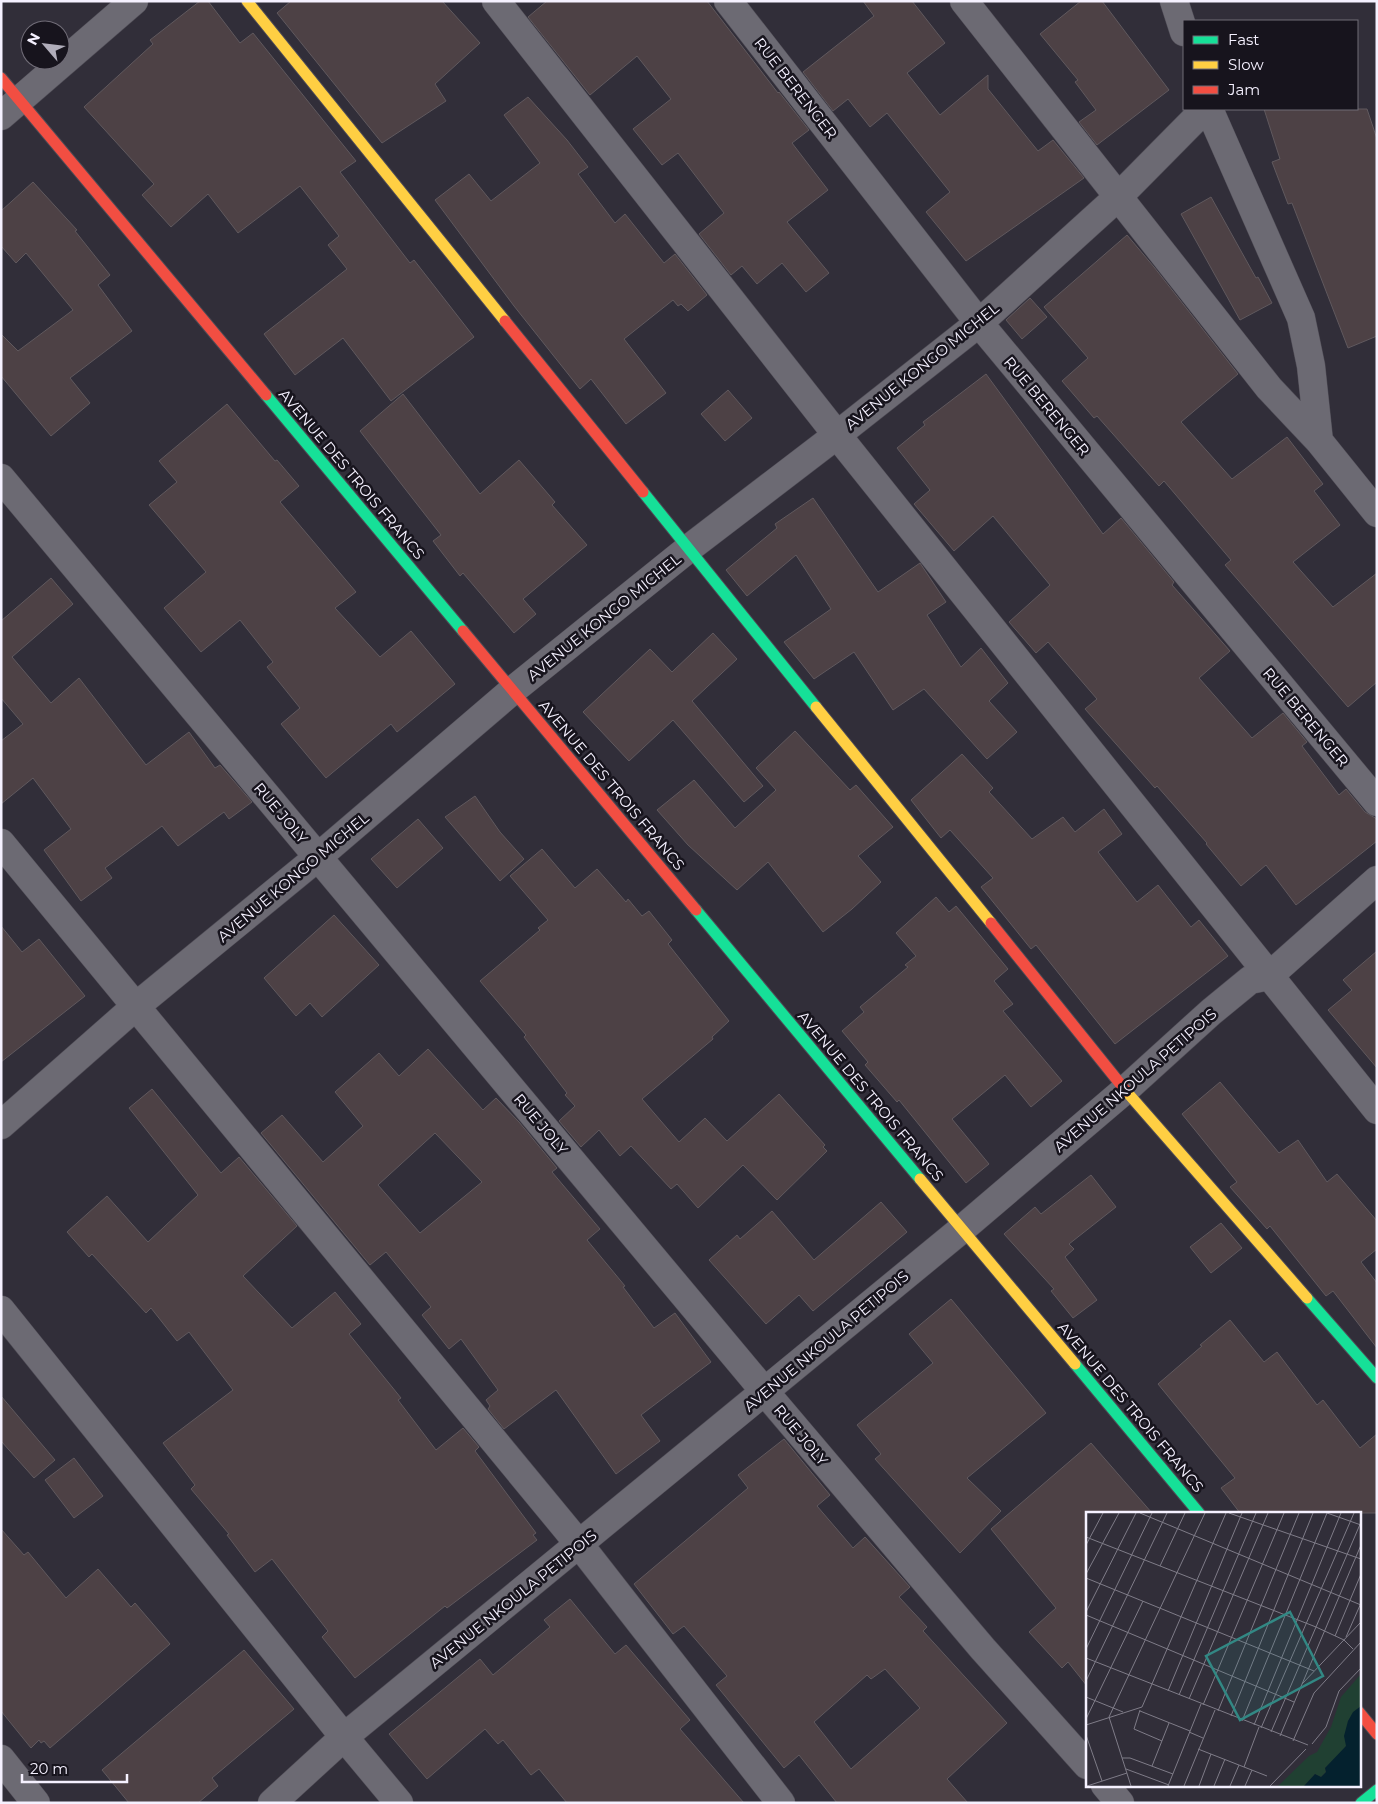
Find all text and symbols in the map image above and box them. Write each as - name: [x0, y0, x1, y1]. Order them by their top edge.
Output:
- north arrow: [20, 20, 70, 70]
- legend: [1183, 20, 1358, 110]
- text: N: [23, 30, 44, 48]
- text: Fast: [1228, 30, 1259, 49]
- street label: RUE BERENGER: [750, 33, 842, 143]
- text: Slow: [1228, 55, 1264, 74]
- text: Jam: [1227, 80, 1260, 99]
- street label: AVENUE KONGO MICHEL: [841, 298, 1003, 434]
- street label: RUE BERENGER: [1000, 353, 1094, 460]
- street label: AVENUE DES TROIS FRANCS: [275, 385, 429, 563]
- street label: AVENUE KONGO MICHEL: [523, 549, 685, 685]
- street label: RUE BERENGER: [1259, 664, 1353, 771]
- street label: AVENUE DES TROIS FRANCS: [535, 696, 689, 874]
- street label: RUE JOLY: [250, 779, 312, 848]
- street label: AVENUE KONGO MICHEL: [213, 808, 373, 946]
- street label: AVENUE NKOULA PETIPOIS: [1050, 1004, 1220, 1156]
- street label: AVENUE DES TROIS FRANCS: [794, 1007, 948, 1185]
- street label: RUE JOLY: [510, 1090, 572, 1159]
- street label: AVENUE NKOULA PETIPOIS: [740, 1266, 912, 1416]
- street label: AVENUE DES TROIS FRANCS: [1054, 1318, 1208, 1496]
- street label: RUE JOLY: [770, 1401, 832, 1470]
- inset map: [1086, 1512, 1360, 1786]
- street label: AVENUE NKOULA PETIPOIS: [426, 1526, 600, 1672]
- scale bar: [22, 1752, 128, 1784]
- text: 20 m: [30, 1759, 68, 1778]

